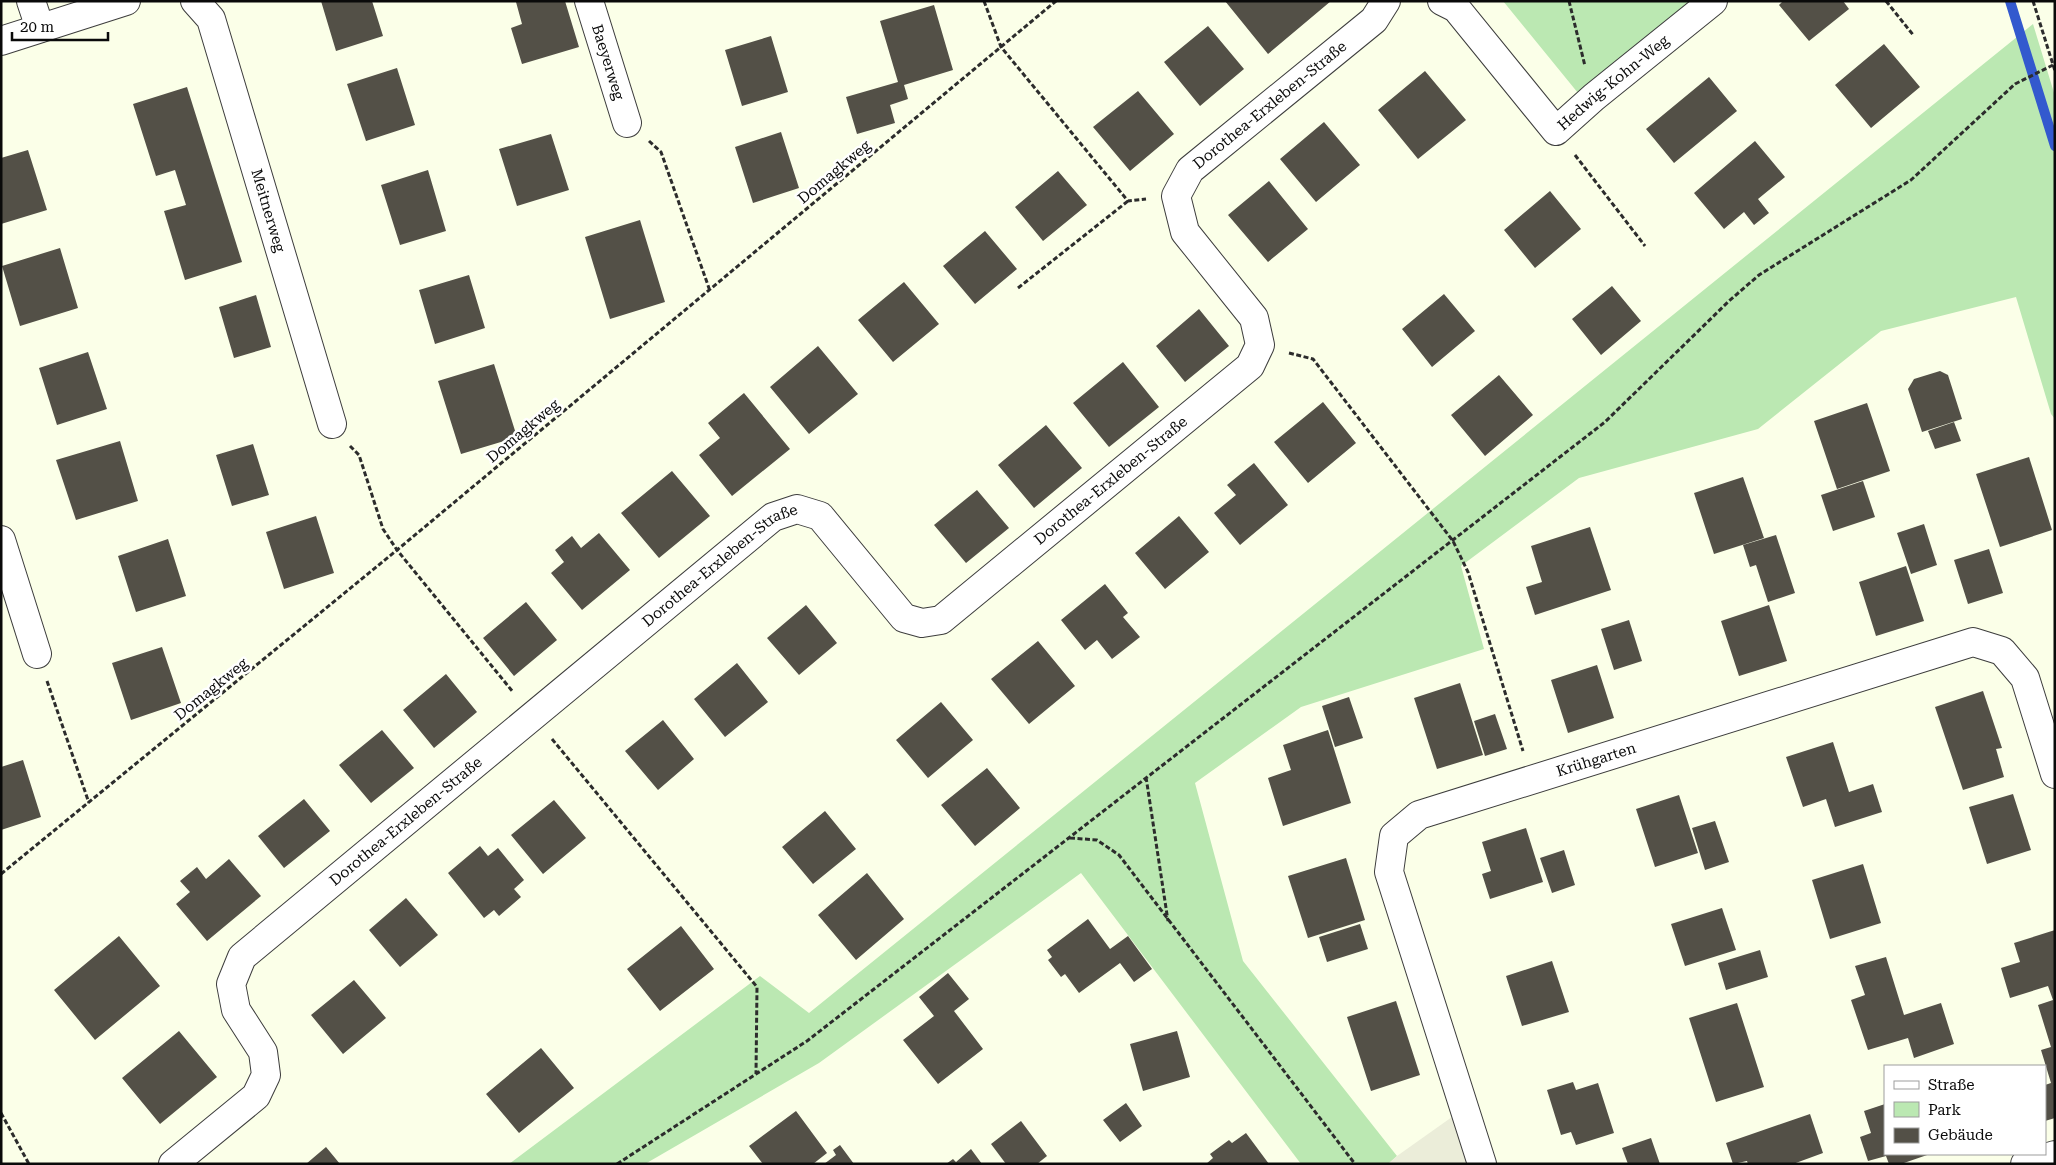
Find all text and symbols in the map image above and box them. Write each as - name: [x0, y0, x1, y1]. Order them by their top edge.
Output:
- scale bar: [12, 10, 109, 42]
- text: 20 m: [20, 18, 55, 36]
- street label: Baeyerweg: [588, 22, 628, 103]
- street label: Hedwig-Kohn-Weg: [1554, 31, 1673, 134]
- street label: Dorothea-Erxleben-Straße: [1189, 37, 1350, 173]
- street label: Domagkweg: [794, 136, 874, 208]
- street label: Meitnerweg: [247, 167, 289, 255]
- street label: Domagkweg: [483, 395, 563, 467]
- street label: Dorothea-Erxleben-Straße: [1031, 412, 1191, 549]
- street label: Dorothea-Erxleben-Straße: [638, 500, 800, 631]
- street label: Domagkweg: [171, 654, 252, 724]
- street label: Krühgarten: [1554, 739, 1638, 781]
- street label: Dorothea-Erxleben-Straße: [326, 753, 486, 890]
- legend: [1884, 1065, 2046, 1155]
- text: Straße: [1928, 1076, 1975, 1094]
- text: Park: [1928, 1101, 1962, 1119]
- text: Gebäude: [1928, 1126, 1993, 1144]

